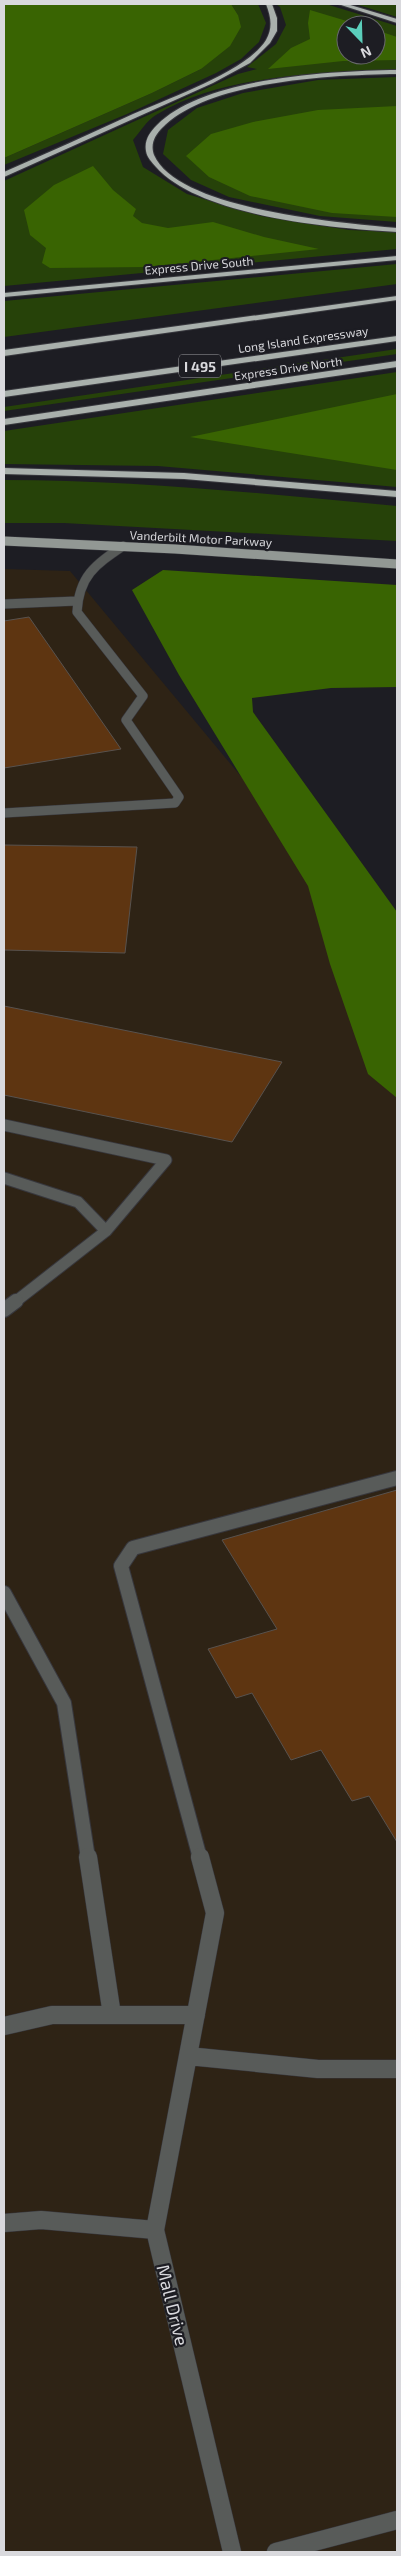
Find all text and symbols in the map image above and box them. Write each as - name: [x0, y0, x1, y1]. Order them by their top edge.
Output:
- north arrow: [336, 15, 386, 65]
- text: N: [358, 43, 374, 62]
- street label: Express Drive South: [144, 253, 254, 277]
- street label: Long Island Expressway: [237, 323, 370, 355]
- street label: Express Drive North: [233, 353, 343, 383]
- road number: I 495: [179, 354, 221, 378]
- street label: Vanderbilt Motor Parkway: [129, 527, 273, 549]
- street label: Mall Drive: [152, 2262, 194, 2348]

